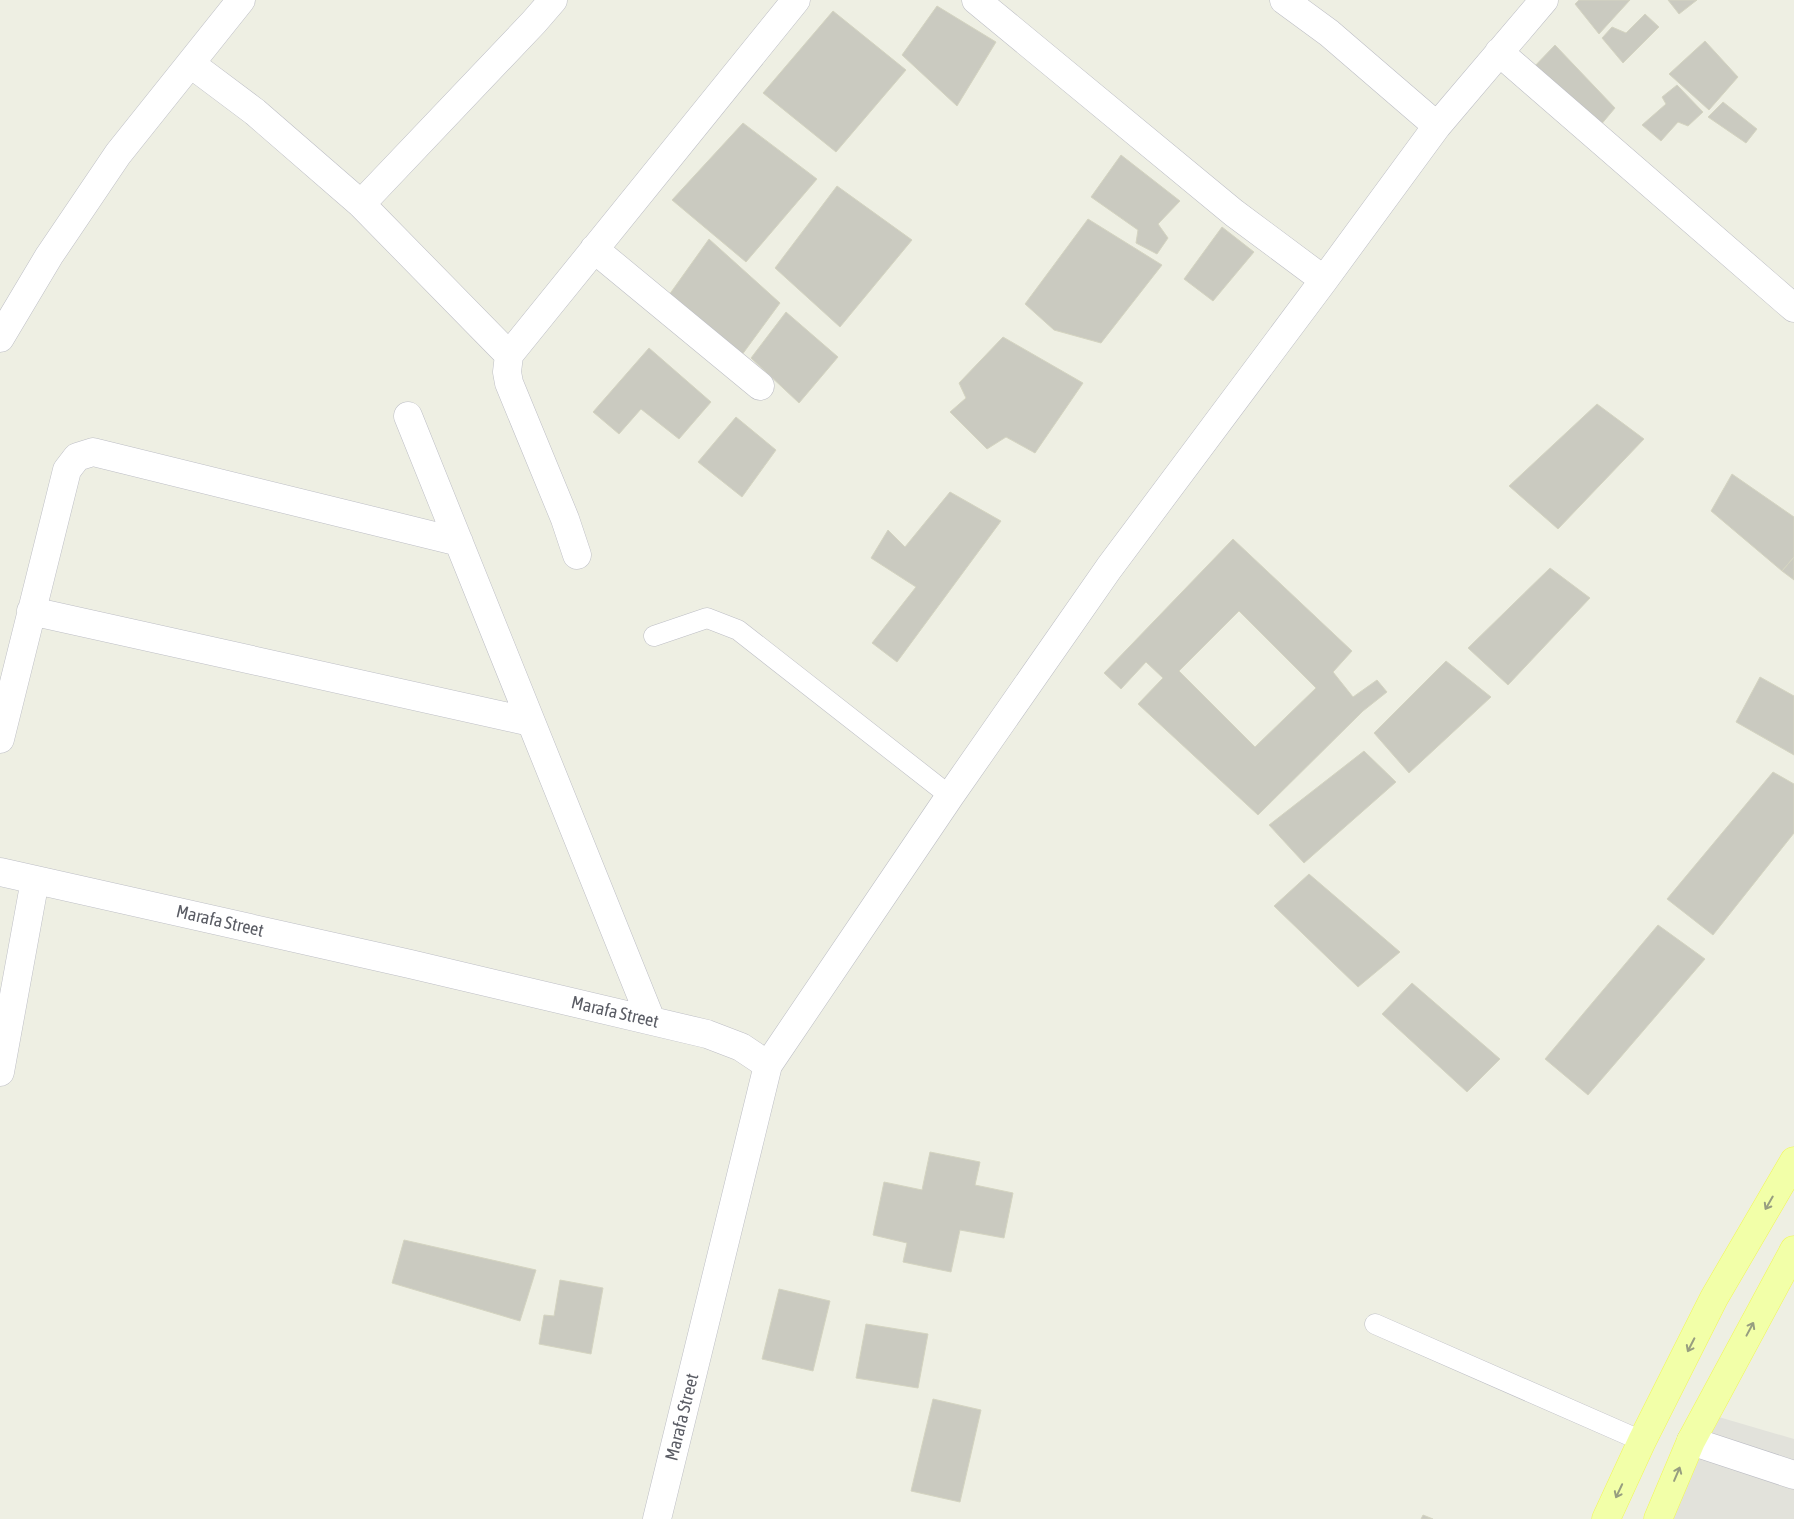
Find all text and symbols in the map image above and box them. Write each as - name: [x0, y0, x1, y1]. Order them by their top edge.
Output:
- street label: Marafa Street: [174, 900, 266, 941]
- street label: Marafa Street: [569, 991, 661, 1032]
- one-way arrow: [1764, 1195, 1774, 1209]
- one-way arrow: [1746, 1322, 1755, 1337]
- one-way arrow: [1686, 1337, 1695, 1352]
- street label: Marafa Street: [661, 1371, 702, 1463]
- one-way arrow: [1672, 1467, 1682, 1482]
- one-way arrow: [1614, 1483, 1623, 1498]

